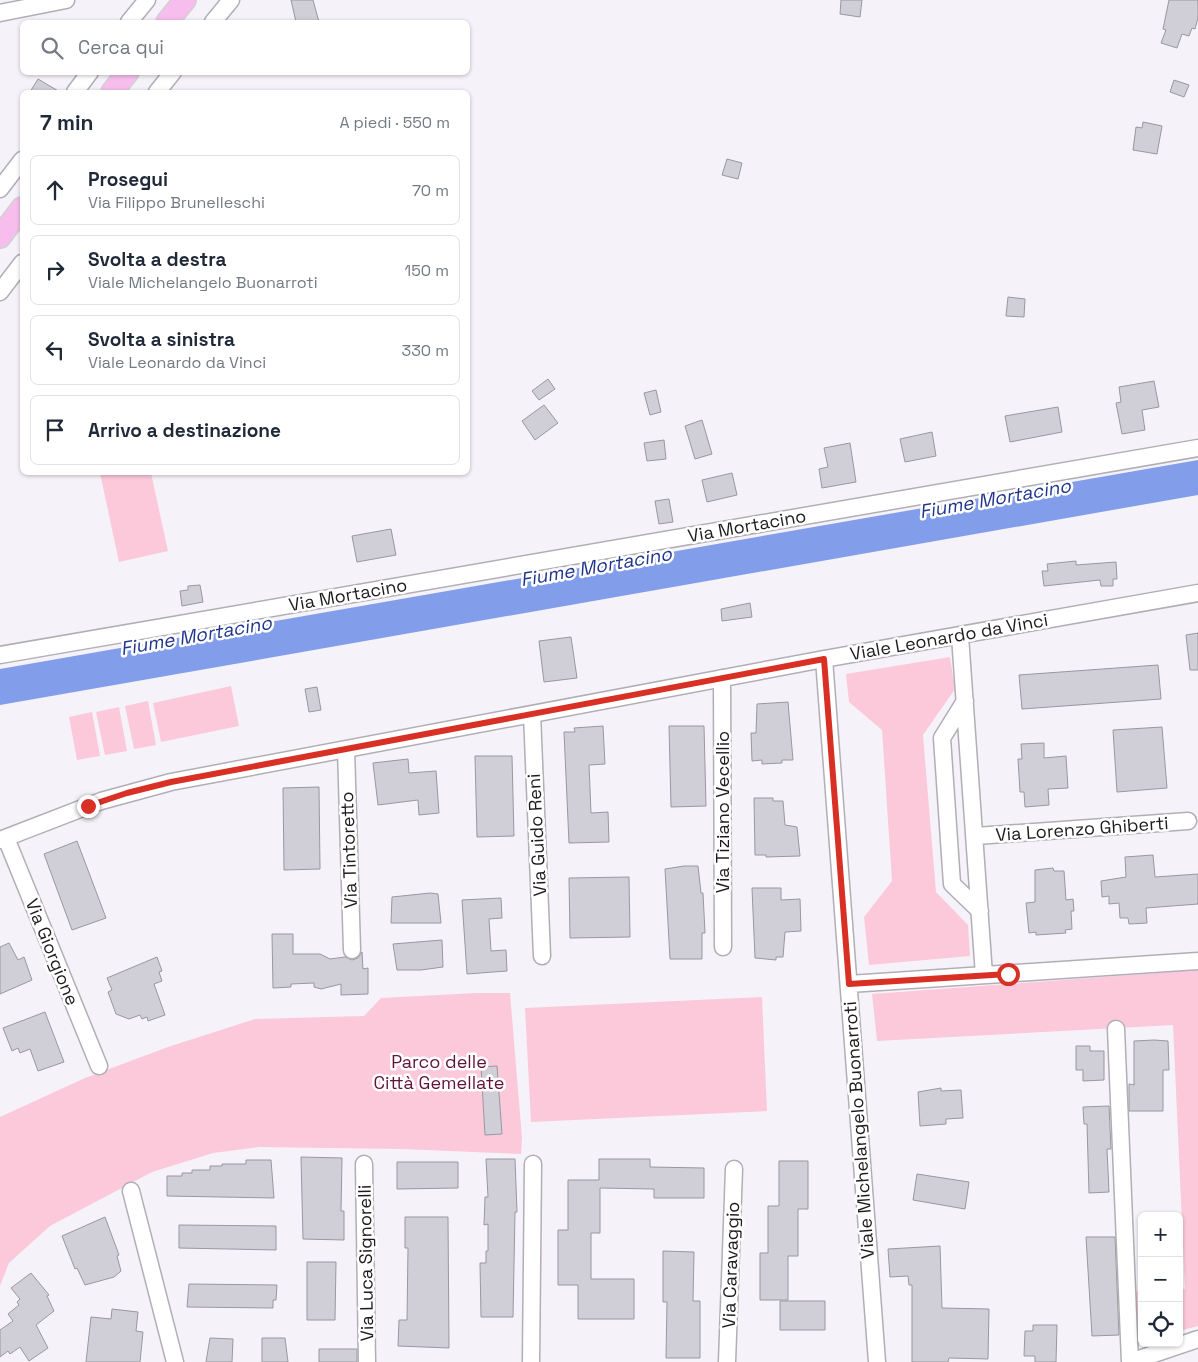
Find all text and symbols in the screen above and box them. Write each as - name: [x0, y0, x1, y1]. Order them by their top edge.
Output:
- search box: [20, 20, 470, 75]
- icon: search: [38, 34, 66, 62]
- text: Cerca qui: [78, 35, 164, 60]
- text: 7 min: [40, 109, 93, 136]
- text: A piedi · 550 m: [340, 112, 450, 133]
- text: Prosegui: [88, 167, 168, 192]
- icon: ahead: [41, 176, 69, 204]
- text: 70 m: [412, 180, 449, 201]
- text: Via Filippo Brunelleschi: [88, 192, 265, 213]
- text: Svolta a destra: [88, 247, 226, 272]
- icon: right: [41, 256, 69, 284]
- text: 150 m: [405, 260, 449, 281]
- text: Viale Michelangelo Buonarroti: [88, 272, 318, 293]
- text: Svolta a sinistra: [88, 327, 235, 352]
- icon: left: [41, 336, 69, 364]
- text: 330 m: [402, 340, 449, 361]
- text: Viale Leonardo da Vinci: [88, 352, 266, 373]
- icon: arrive: [41, 416, 69, 444]
- text: Arrivo a destinazione: [88, 418, 281, 443]
- water label: Fiume Mortacino: [918, 473, 1074, 524]
- street label: Via Mortacino: [686, 504, 808, 547]
- water label: Fiume Mortacino: [519, 541, 675, 592]
- street label: Via Mortacino: [287, 573, 409, 616]
- street label: Viale Leonardo da Vinci: [848, 608, 1050, 665]
- water label: Fiume Mortacino: [119, 610, 275, 661]
- street label: Via Tiziano Vecellio: [711, 731, 734, 893]
- street label: Via Guido Reni: [522, 773, 551, 897]
- street label: Via Tintoretto: [335, 791, 362, 909]
- route end: [77, 795, 100, 818]
- street label: Via Lorenzo Ghiberti: [995, 811, 1169, 846]
- street label: Via Giorgione: [21, 895, 84, 1009]
- route start: [997, 963, 1020, 986]
- street label: Viale Michelangelo Buonarroti: [838, 1000, 879, 1260]
- park label: Parco delle Città Gemellate: [374, 1050, 504, 1094]
- street label: Via Luca Signorelli: [353, 1185, 378, 1341]
- street label: Via Caravaggio: [717, 1201, 744, 1329]
- map controls: [1138, 1212, 1183, 1347]
- button: +: [1138, 1212, 1183, 1257]
- button: −: [1138, 1257, 1183, 1302]
- button: locate: [1138, 1302, 1183, 1347]

